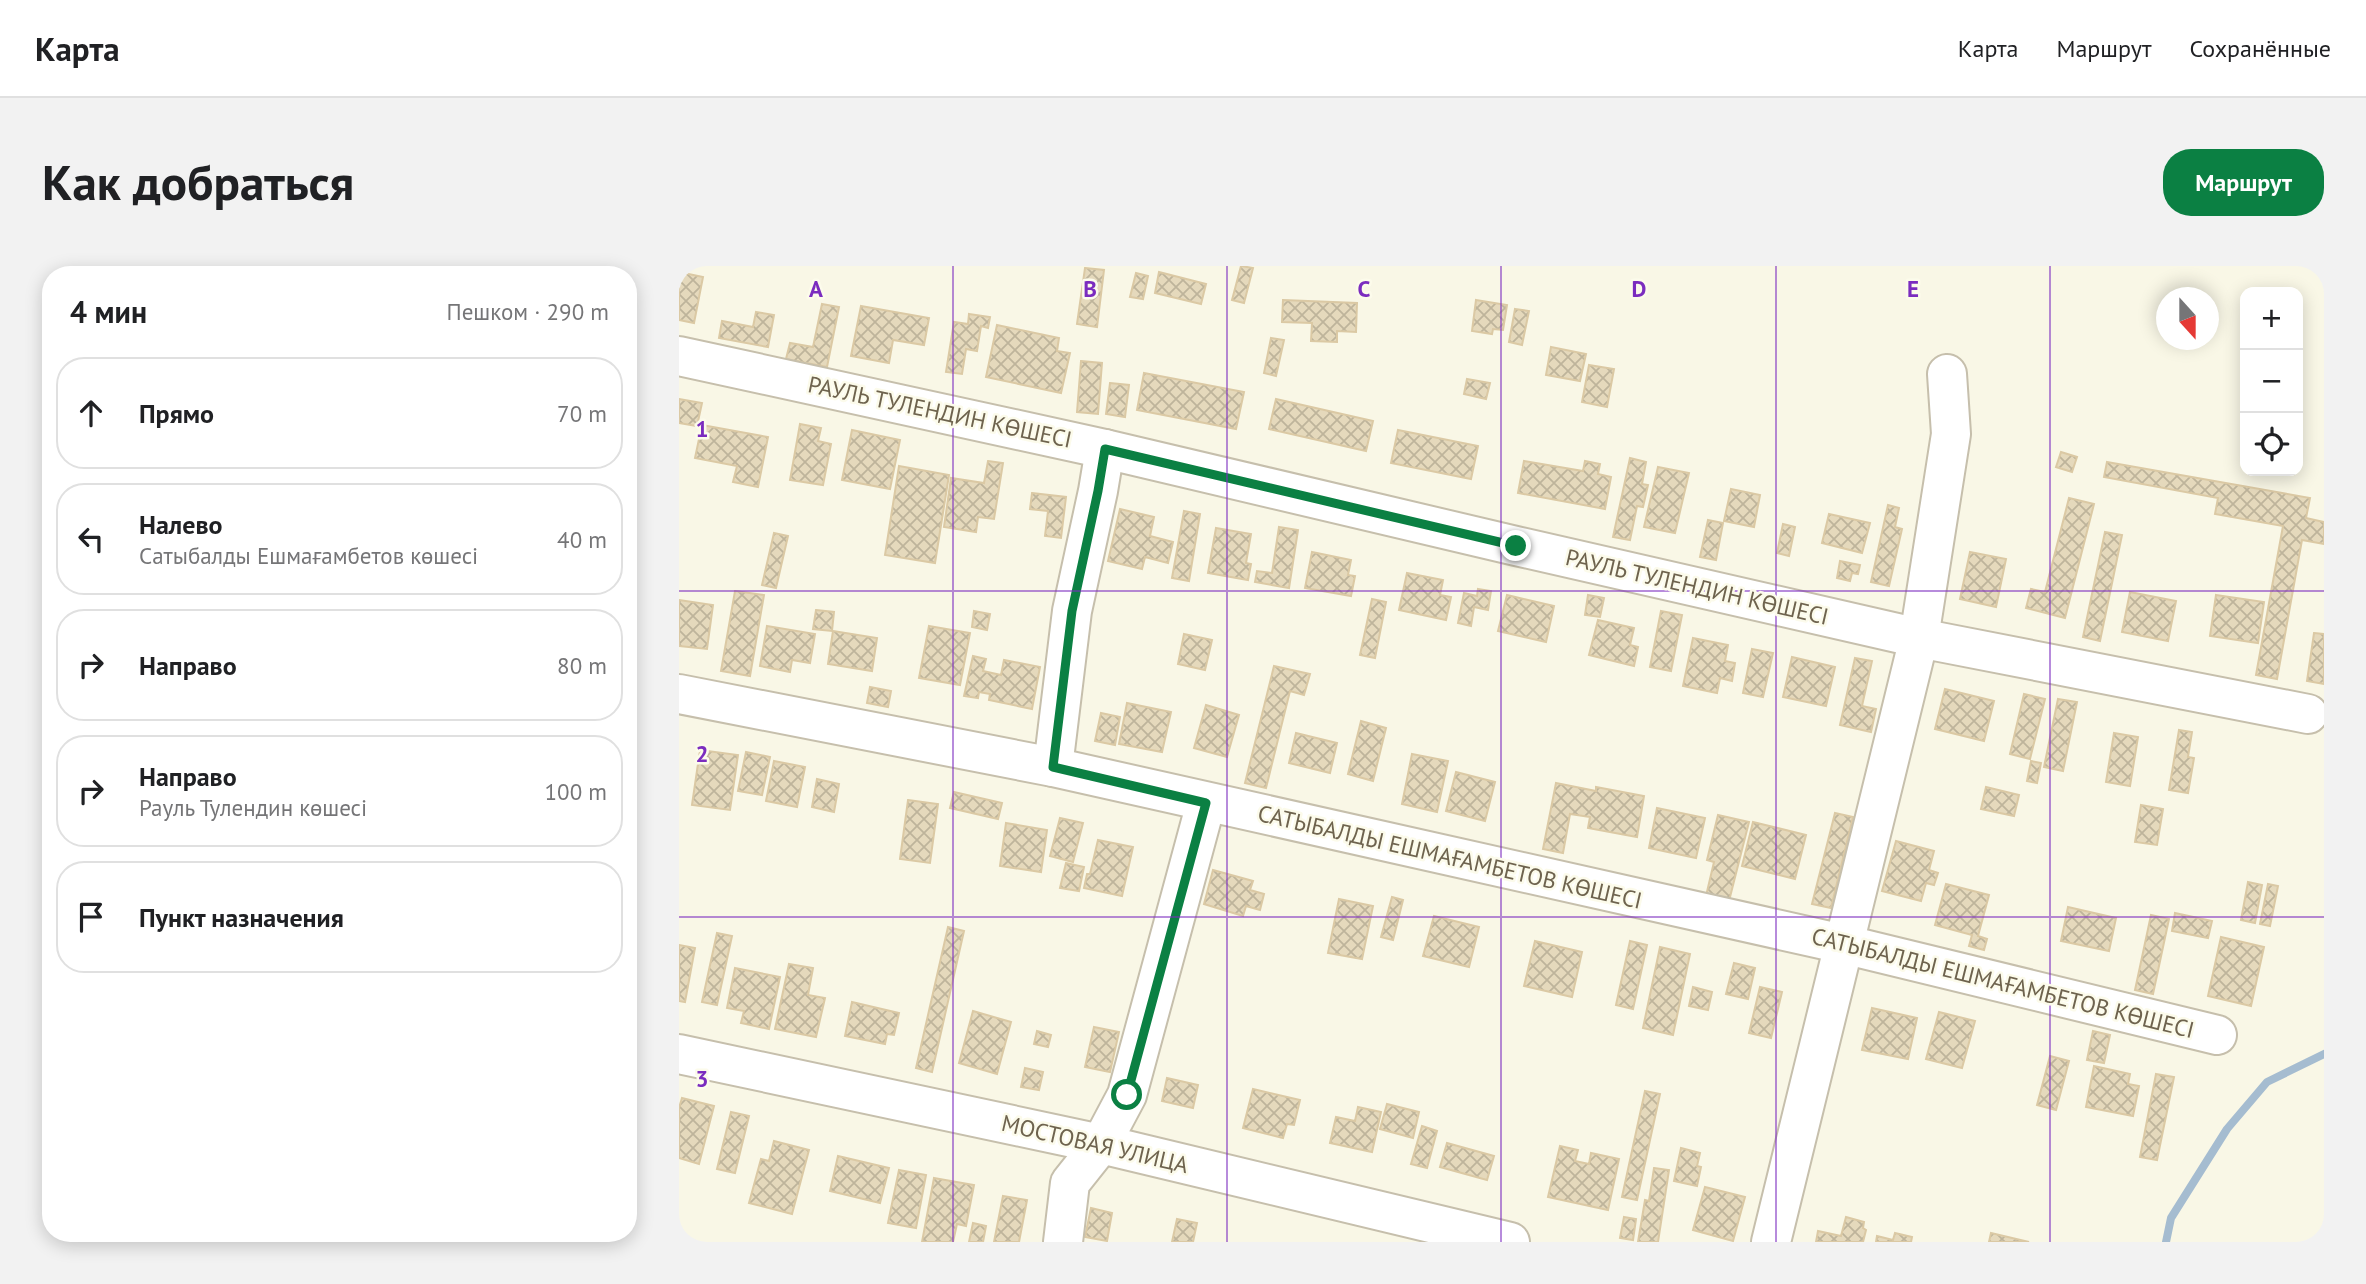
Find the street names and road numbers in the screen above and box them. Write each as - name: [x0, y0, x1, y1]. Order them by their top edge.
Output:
- street label: РАУЛЬ ТУЛЕНДИН КӨШЕСІ: [806, 369, 1075, 454]
- street label: РАУЛЬ ТУЛЕНДИН КӨШЕСІ: [1563, 542, 1831, 631]
- street label: САТЫБАЛДЫ ЕШМАҒАМБЕТОВ КӨШЕСІ: [1255, 798, 1645, 915]
- street label: САТЫБАЛДЫ ЕШМАҒАМБЕТОВ КӨШЕСІ: [1809, 921, 2197, 1044]
- street label: МОСТОВАЯ УЛИЦА: [999, 1108, 1192, 1179]

